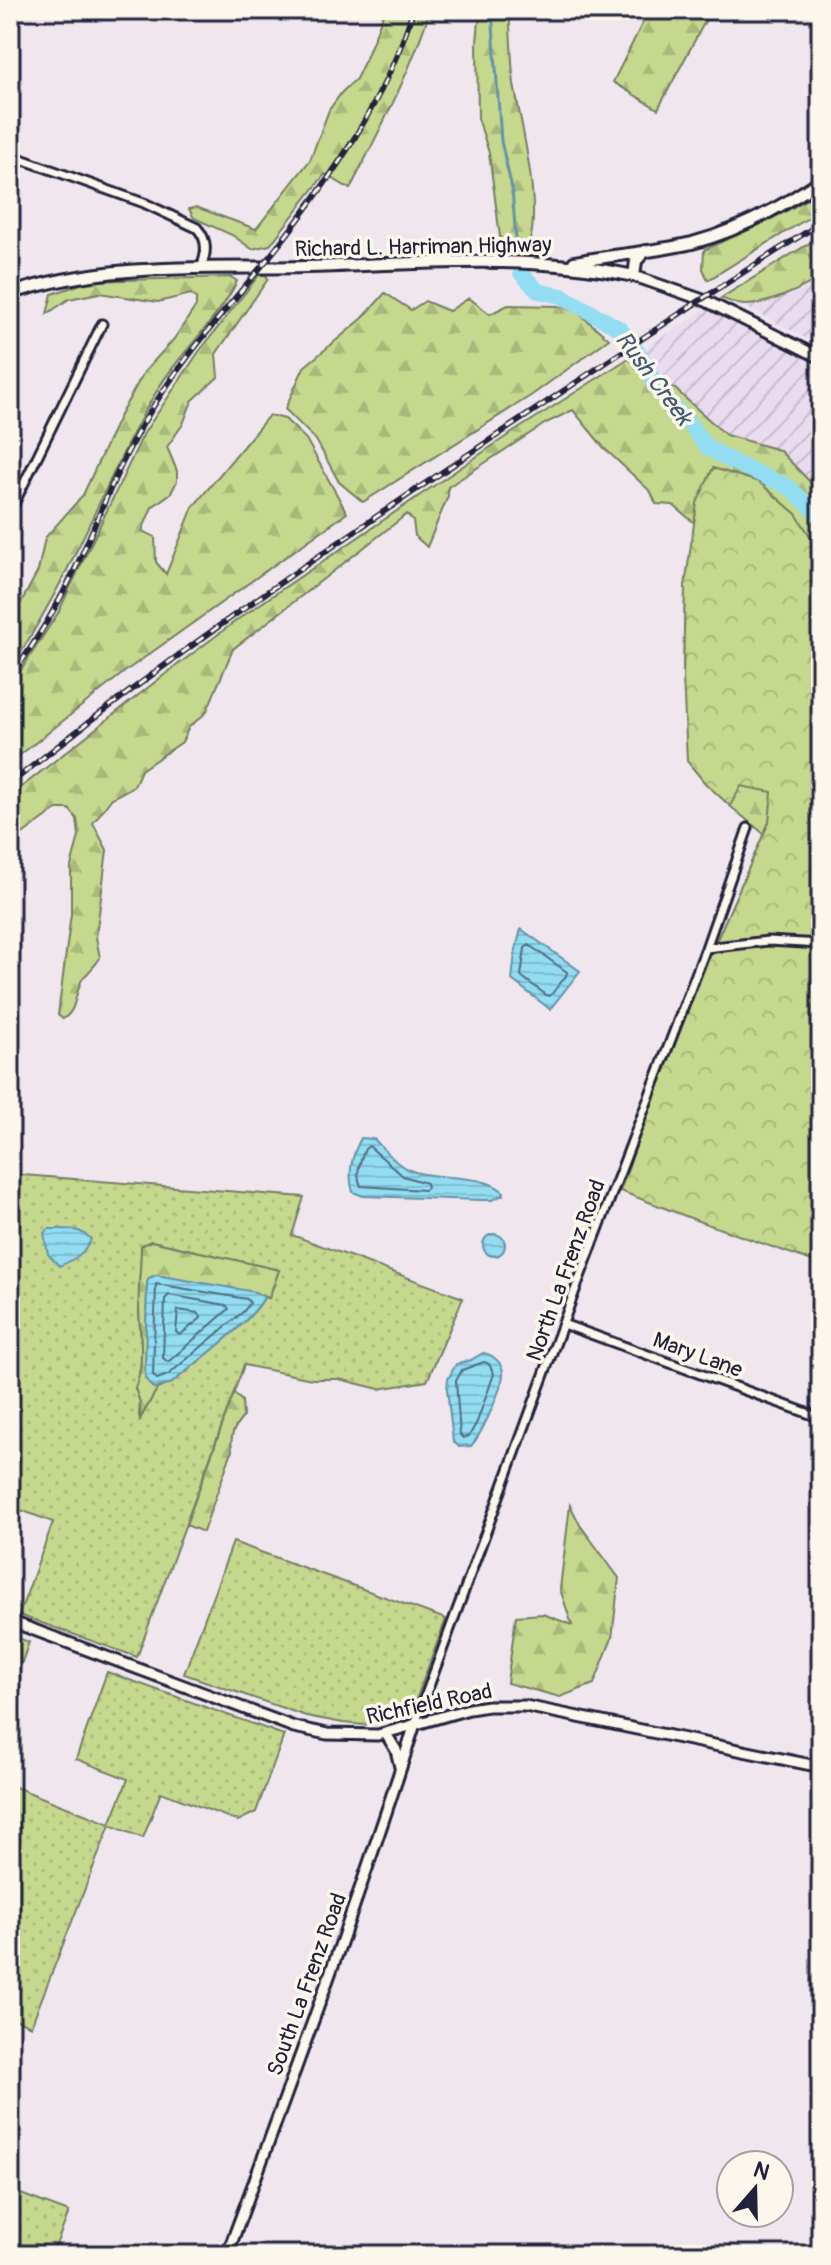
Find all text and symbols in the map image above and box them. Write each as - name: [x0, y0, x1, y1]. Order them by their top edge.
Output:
- street label: Richard L. Harriman Highway: [294, 231, 552, 263]
- water label: Rush Creek: [609, 326, 699, 432]
- street label: North La Frenz Road: [520, 1176, 612, 1365]
- street label: Mary Lane: [649, 1326, 746, 1384]
- street label: Richfield Road: [364, 1677, 495, 1731]
- street label: South La Frenz Road: [261, 1889, 353, 2080]
- north arrow: [715, 2149, 795, 2229]
- text: N: [750, 2155, 773, 2187]

